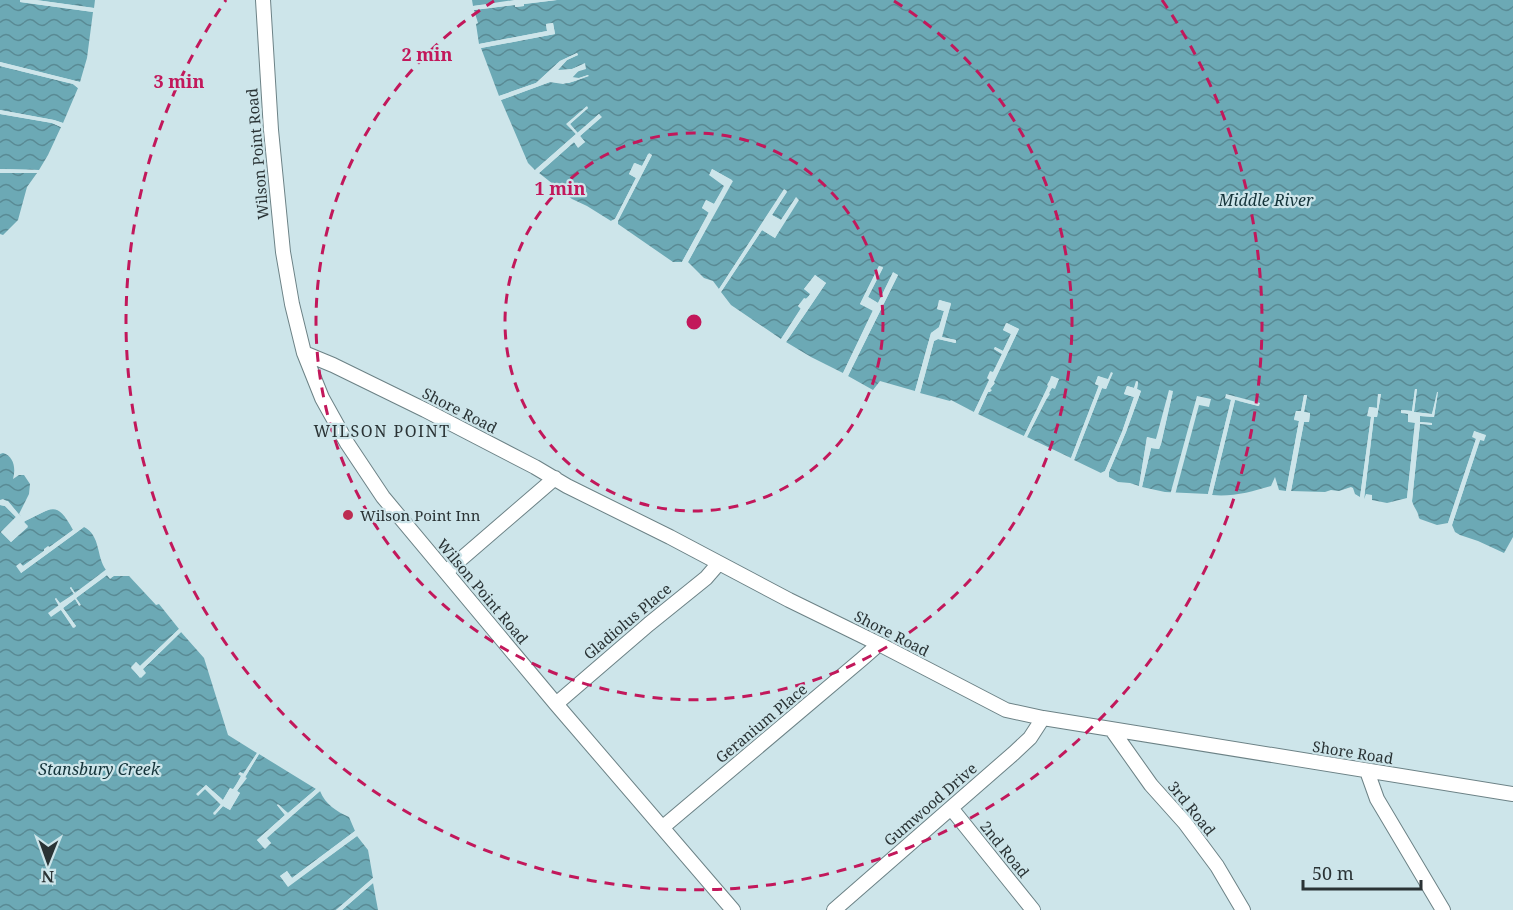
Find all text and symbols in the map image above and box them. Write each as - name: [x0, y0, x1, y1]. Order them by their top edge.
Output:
- text: 2 min: [402, 42, 452, 66]
- text: 3 min: [154, 69, 204, 93]
- street label: Wilson Point Road: [241, 88, 273, 220]
- text: 1 min: [535, 176, 585, 200]
- water label: Middle River: [1218, 189, 1314, 211]
- centre of rings: [684, 312, 704, 332]
- street label: Shore Road: [419, 383, 501, 437]
- district label: WILSON POINT: [314, 420, 450, 442]
- place label: Wilson Point Inn: [360, 505, 481, 525]
- marker: Wilson Point Inn: [341, 508, 355, 522]
- street label: Wilson Point Road: [433, 534, 533, 648]
- street label: Gladiolus Place: [579, 578, 675, 664]
- street label: Shore Road: [851, 606, 933, 660]
- street label: Geranium Place: [711, 679, 811, 767]
- street label: Shore Road: [1311, 736, 1395, 768]
- water label: Stansbury Creek: [38, 758, 161, 780]
- street label: Gumwood Drive: [879, 758, 981, 850]
- street label: 3rd Road: [1164, 777, 1220, 839]
- street label: 2nd Road: [976, 817, 1034, 881]
- north arrow: [18, 832, 78, 892]
- scale bar: [1303, 853, 1422, 891]
- text: 50 m: [1312, 861, 1354, 885]
- text: N: [41, 866, 54, 888]

